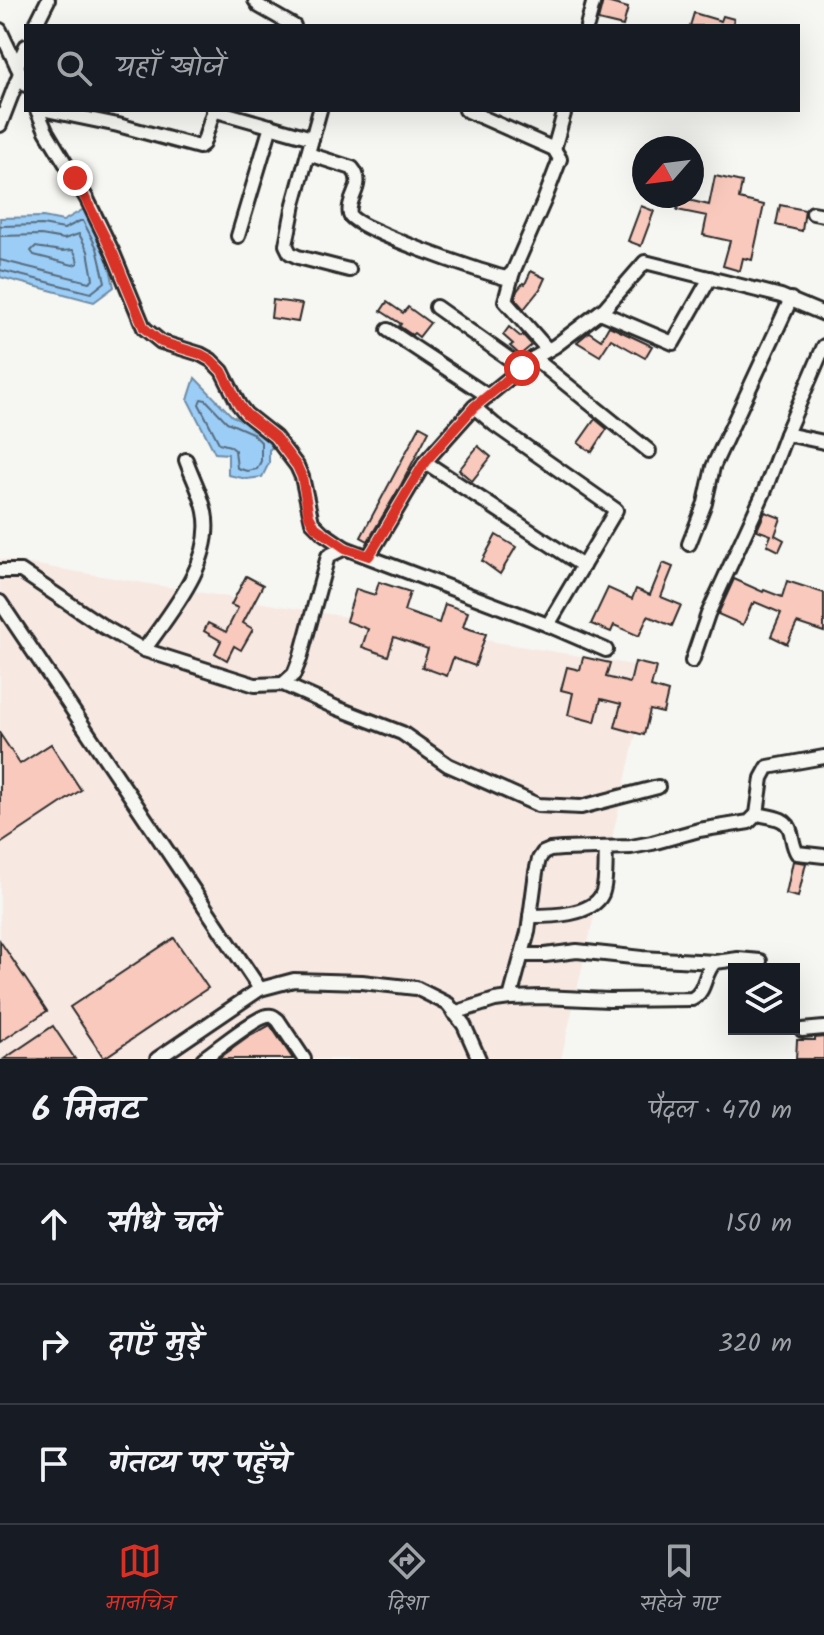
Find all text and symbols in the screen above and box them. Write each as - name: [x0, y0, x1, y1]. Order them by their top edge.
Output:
- search box: [24, 24, 800, 112]
- text: यहाँ खोजें: [116, 44, 224, 92]
- icon: search: [52, 46, 96, 90]
- north arrow: [632, 136, 704, 208]
- route end: [57, 160, 93, 196]
- route start: [504, 350, 540, 386]
- map controls: [728, 963, 800, 1035]
- button: layers: [728, 963, 800, 1035]
- text: 6 मिनट: [32, 1084, 141, 1138]
- text: पैदल · 470 m: [648, 1090, 792, 1132]
- text: सीधे चलें: [108, 1200, 218, 1248]
- icon: ahead: [32, 1202, 76, 1246]
- text: 150 m: [726, 1203, 792, 1245]
- text: दाएँ मुड़ें: [108, 1320, 202, 1368]
- icon: right: [32, 1322, 76, 1366]
- text: 320 m: [718, 1323, 792, 1365]
- text: गंतव्य पर पहुँचे: [108, 1440, 289, 1488]
- icon: arrive: [32, 1442, 76, 1486]
- tab: मानचित्र: [106, 1539, 174, 1622]
- tab: दिशा: [385, 1539, 429, 1622]
- tab: सहेजे गए: [640, 1539, 718, 1622]

